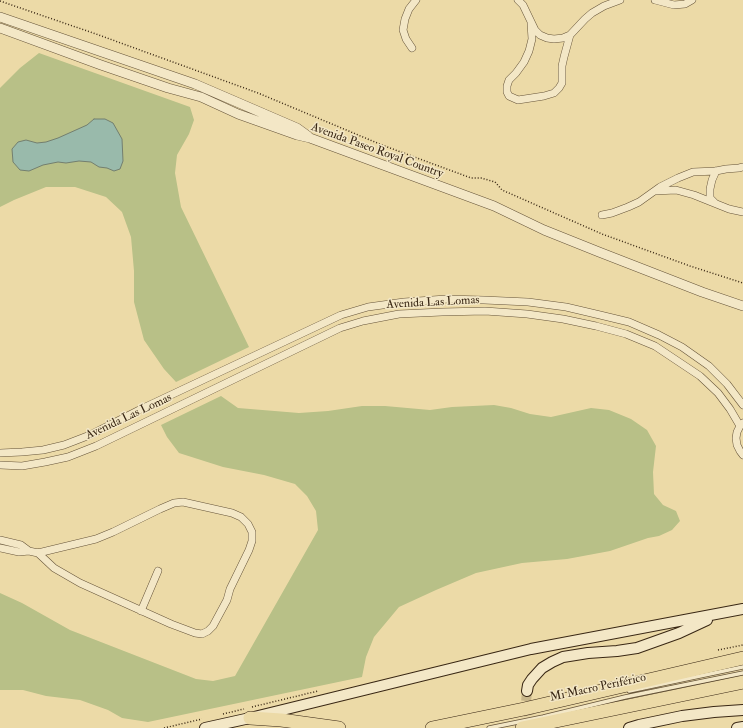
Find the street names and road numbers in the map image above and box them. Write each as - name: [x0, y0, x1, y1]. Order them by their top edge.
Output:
- street label: Avenida Paseo Royal Country: [309, 120, 445, 182]
- street label: Avenida Las Lomas: [386, 293, 480, 313]
- street label: Avenida Las Lomas: [84, 391, 174, 443]
- street label: Mi Macro Periférico: [549, 671, 647, 705]

